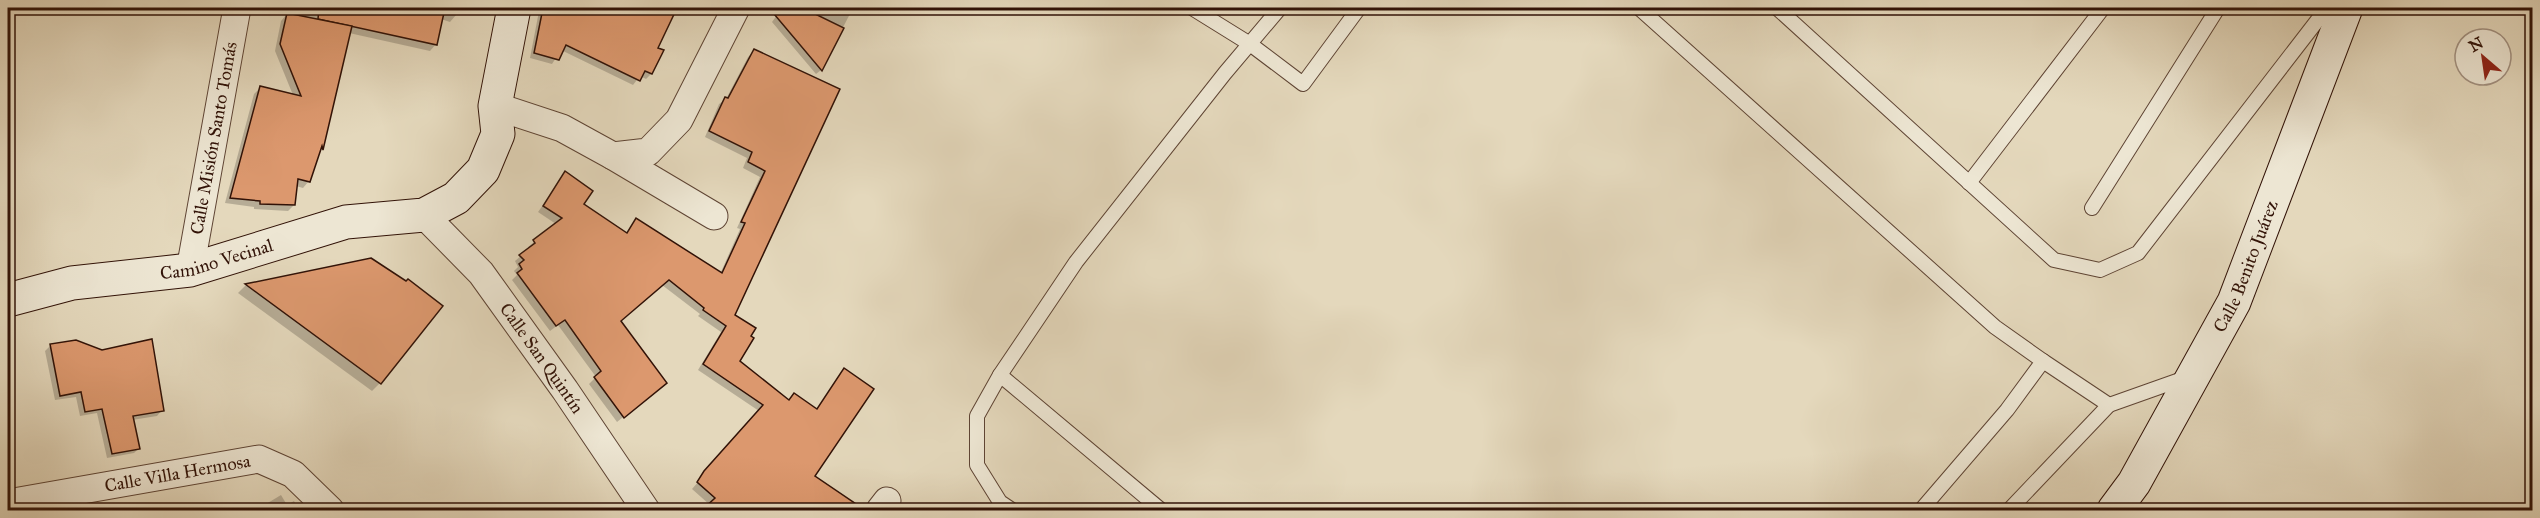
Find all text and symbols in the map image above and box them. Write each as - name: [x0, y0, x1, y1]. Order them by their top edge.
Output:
- north arrow: [2453, 27, 2513, 87]
- text: N: [2465, 33, 2487, 56]
- street label: Calle Misión Santo Tomás: [186, 40, 242, 236]
- street label: Calle Benito Juárez: [2208, 197, 2283, 336]
- street label: Camino Vecinal: [159, 234, 276, 284]
- street label: Calle San Quintín: [495, 299, 589, 418]
- street label: Calle Villa Hermosa: [103, 450, 252, 497]

